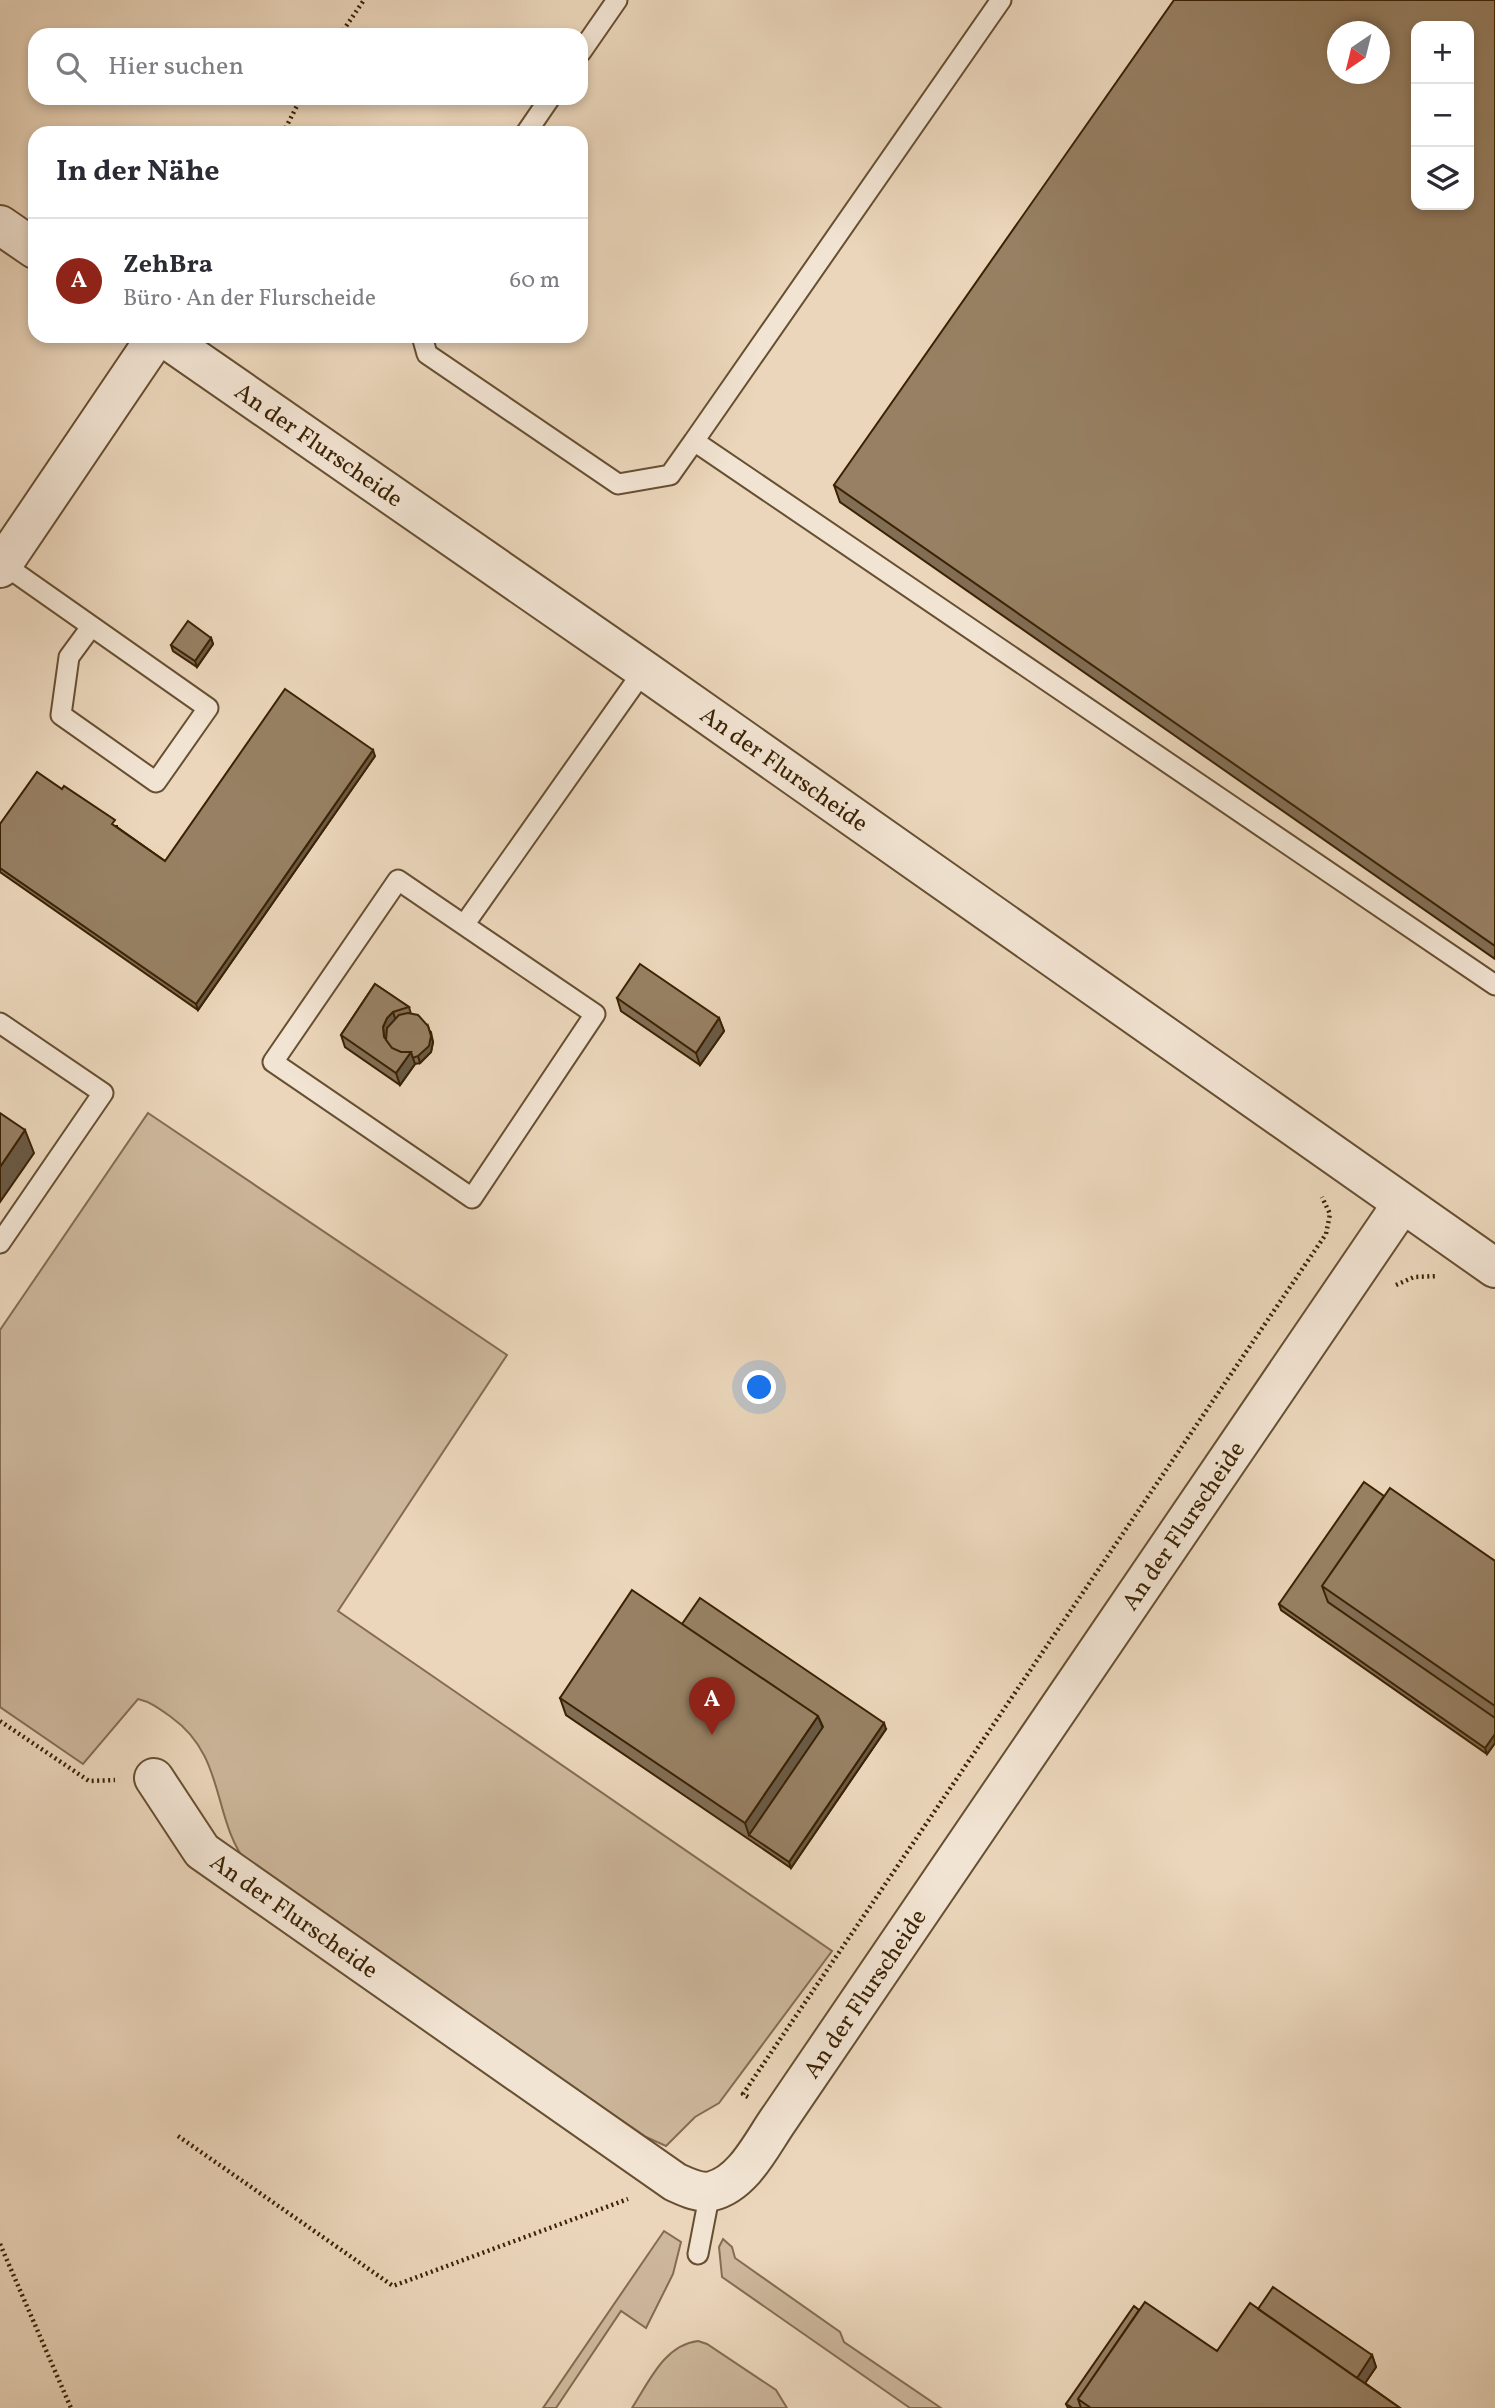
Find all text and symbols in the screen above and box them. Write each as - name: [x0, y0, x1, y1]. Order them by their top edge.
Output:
- north arrow: [1327, 21, 1390, 84]
- map controls: [1411, 21, 1474, 210]
- button: +: [1411, 21, 1474, 84]
- search box: [28, 28, 588, 105]
- icon: search: [52, 48, 90, 86]
- text: Hier suchen: [108, 49, 244, 85]
- button: −: [1411, 84, 1474, 147]
- button: layers: [1411, 147, 1474, 210]
- text: In der Nähe: [56, 151, 220, 193]
- text: ZehBra: [123, 247, 213, 283]
- text: A: [71, 265, 87, 297]
- text: 60 m: [510, 265, 560, 297]
- text: Büro · An der Flurscheide: [123, 283, 376, 315]
- street label: An der Flurscheide: [227, 376, 409, 517]
- street label: An der Flurscheide: [692, 699, 874, 841]
- your location: [742, 1370, 776, 1404]
- street label: An der Flurscheide: [1115, 1435, 1255, 1618]
- pin: A: [689, 1677, 735, 1735]
- street label: An der Flurscheide: [202, 1846, 384, 1988]
- street label: An der Flurscheide: [796, 1903, 936, 2086]

